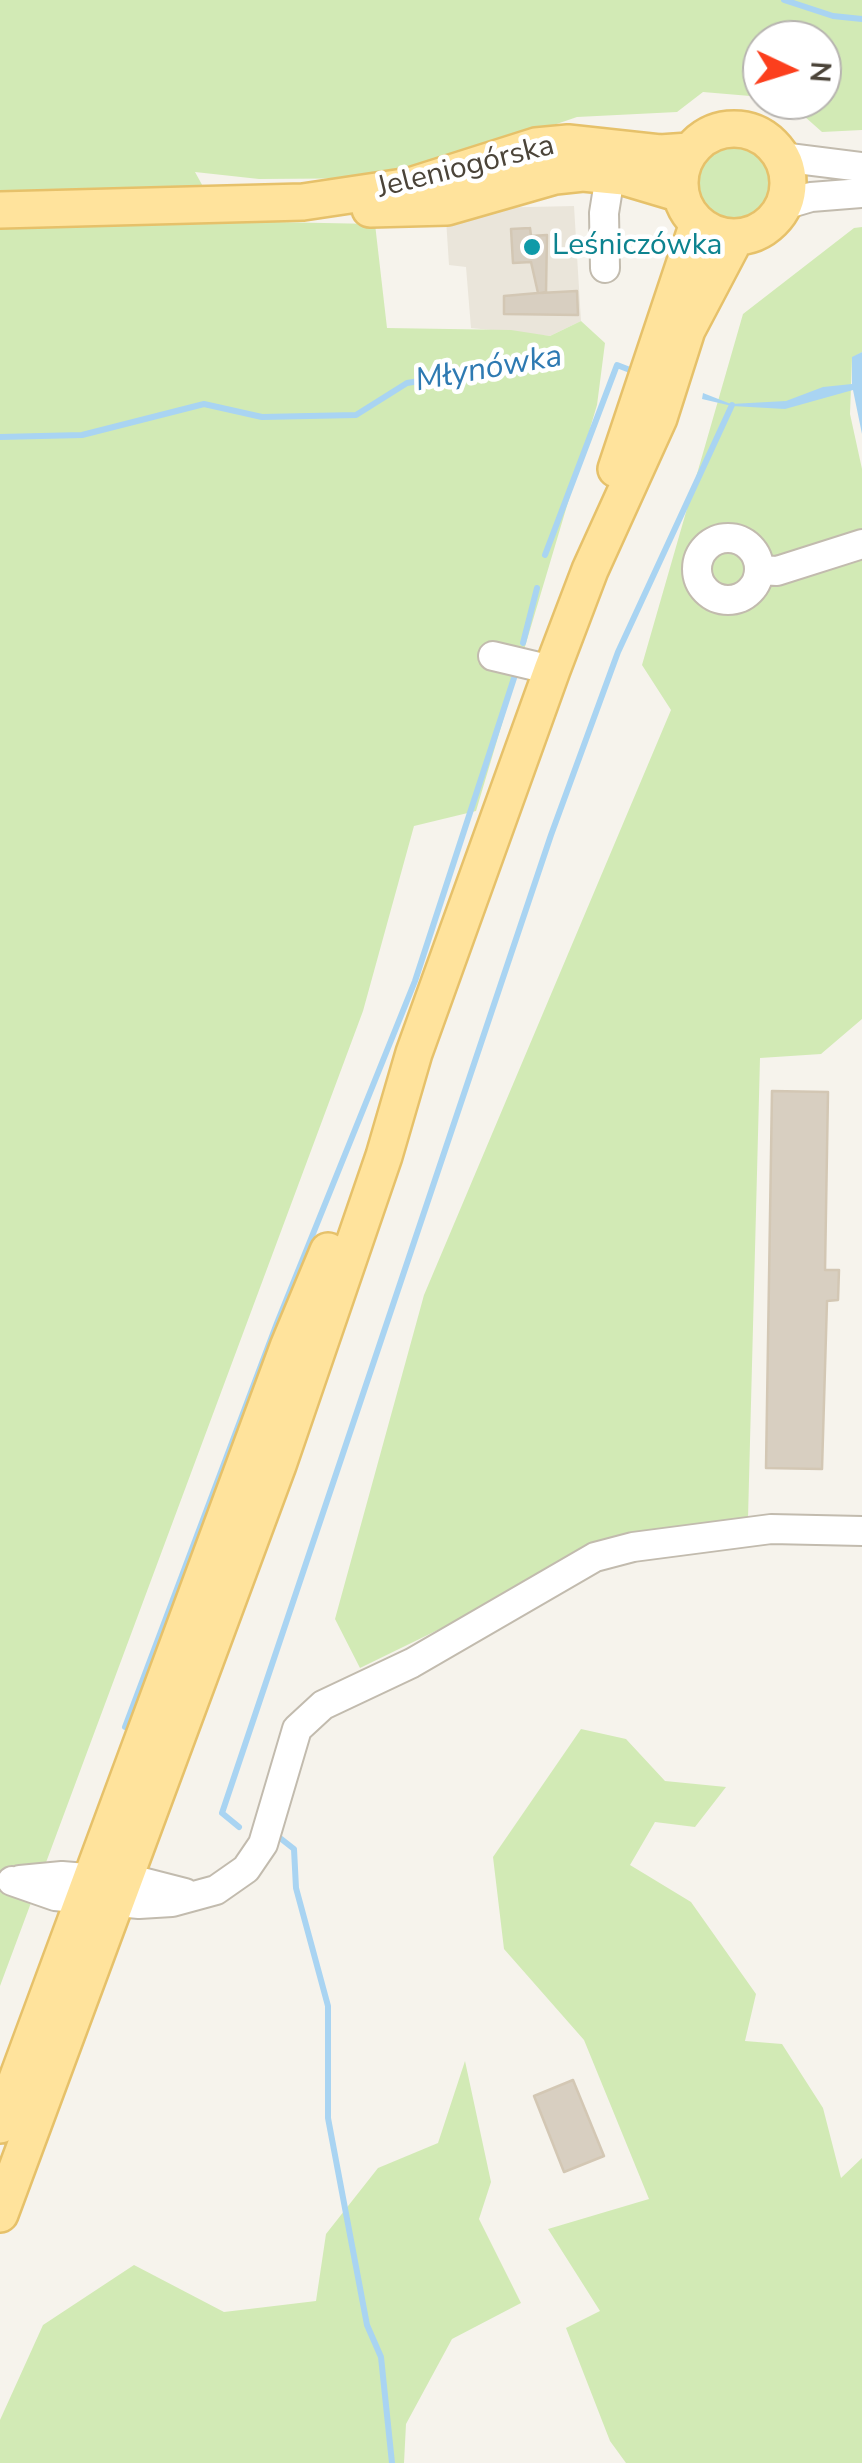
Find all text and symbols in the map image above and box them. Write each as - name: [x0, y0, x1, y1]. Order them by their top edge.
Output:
- north arrow: [742, 20, 842, 120]
- text: N: [800, 60, 840, 84]
- street label: Jeleniogórska: [374, 129, 558, 207]
- place label: Leśniczówka: [552, 229, 722, 265]
- marker: Leśniczówka: [521, 236, 543, 258]
- water label: Młynówka: [413, 338, 565, 402]

